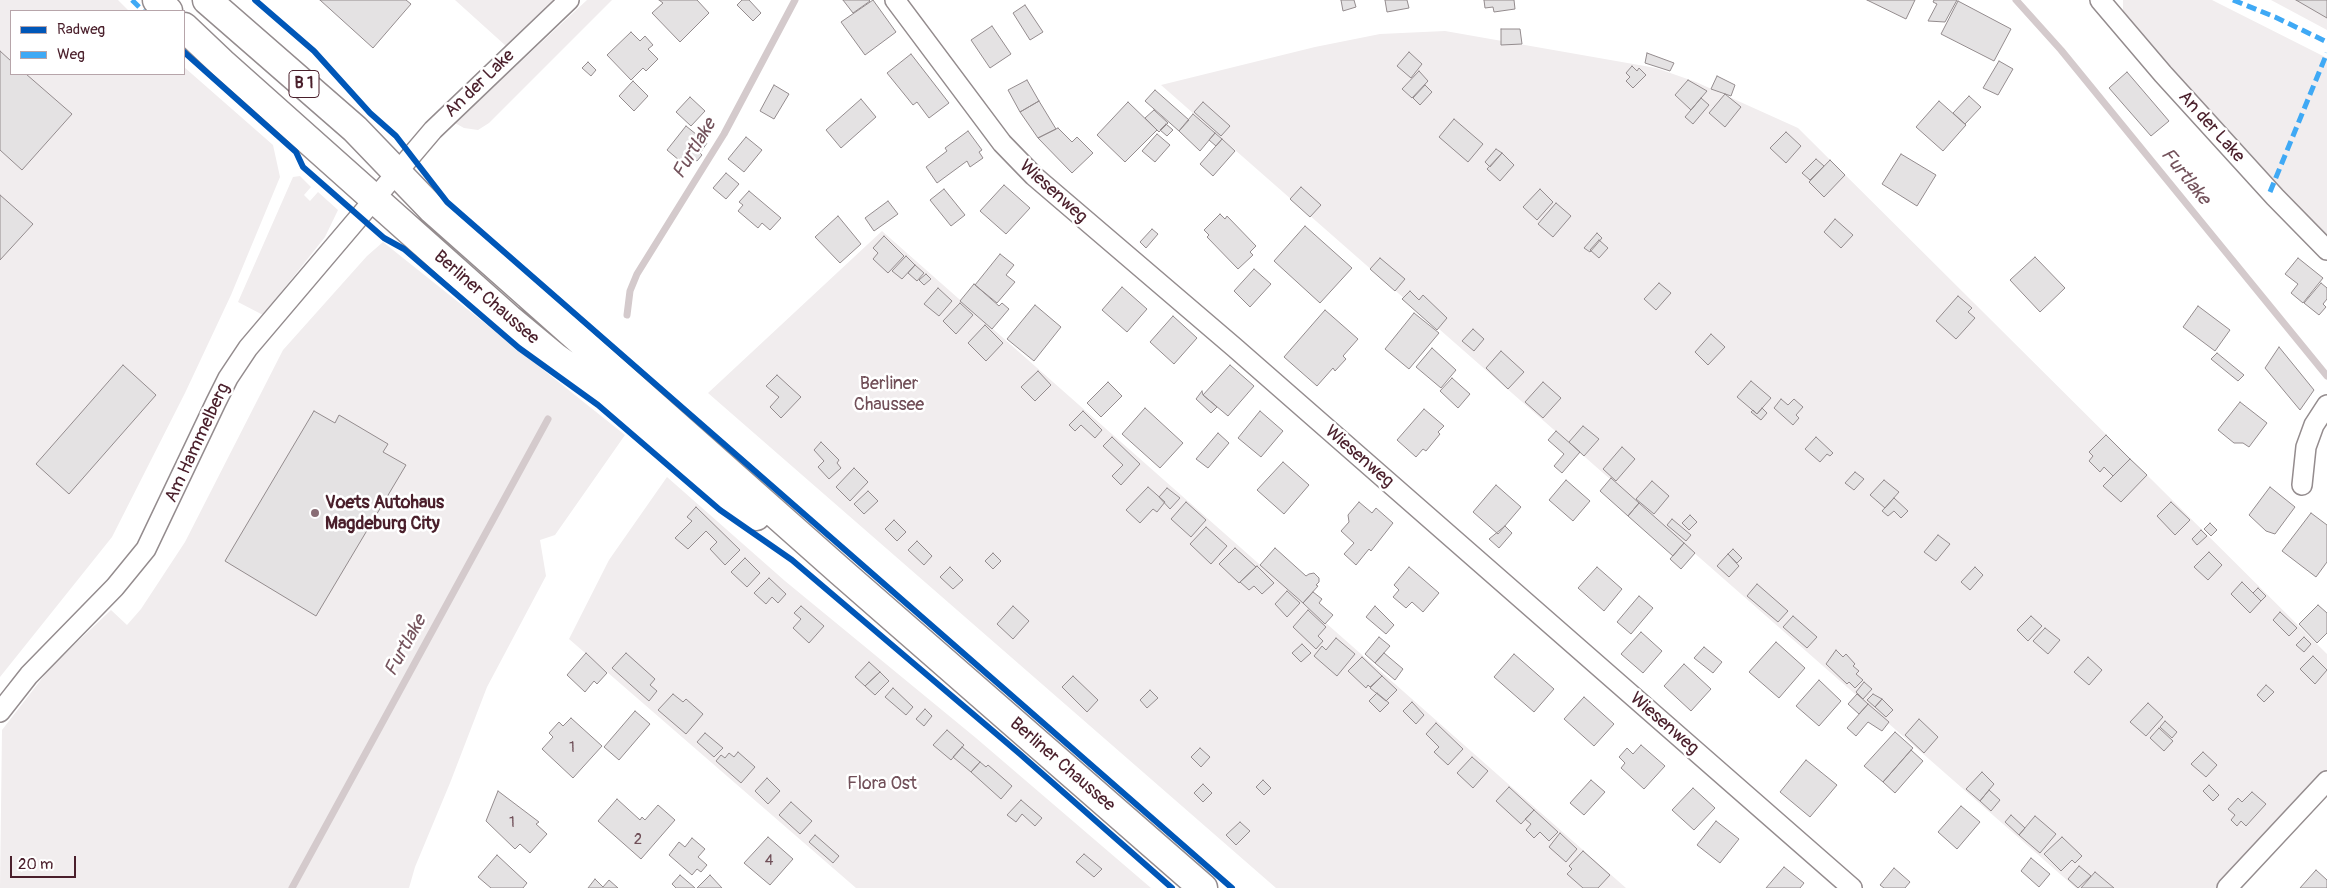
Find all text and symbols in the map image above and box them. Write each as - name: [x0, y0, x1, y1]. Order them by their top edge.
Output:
- legend: [10, 10, 185, 75]
- text: Radweg: [57, 20, 105, 39]
- text: Weg: [57, 45, 85, 64]
- street label: An der Lake: [441, 45, 519, 123]
- road number: B 1: [289, 70, 319, 98]
- street label: An der Lake: [2173, 87, 2249, 167]
- water label: Furtlake: [668, 115, 722, 183]
- water label: Furtlake: [2155, 144, 2215, 210]
- street label: Wiesenweg: [1014, 156, 1092, 228]
- street label: Berliner Chaussee: [429, 246, 543, 350]
- park label: Berliner Chaussee: [854, 373, 924, 416]
- street label: Am Hammelberg: [161, 380, 235, 506]
- street label: Wiesenweg: [1320, 421, 1398, 493]
- place label: Voets Autohaus Magdeburg City: [325, 492, 444, 534]
- marker: Voets Autohaus Magdeburg City: [309, 507, 321, 519]
- water label: Furtlake: [380, 612, 432, 680]
- street label: Wiesenweg: [1625, 688, 1703, 760]
- street label: Berliner Chaussee: [1005, 713, 1119, 817]
- house number: 1: [569, 739, 575, 757]
- park label: Flora Ost: [847, 773, 917, 795]
- house number: 1: [509, 814, 515, 832]
- house number: 2: [634, 831, 642, 849]
- scale bar: [12, 846, 79, 878]
- house number: 4: [765, 852, 773, 870]
- text: 20 m: [18, 855, 53, 874]

